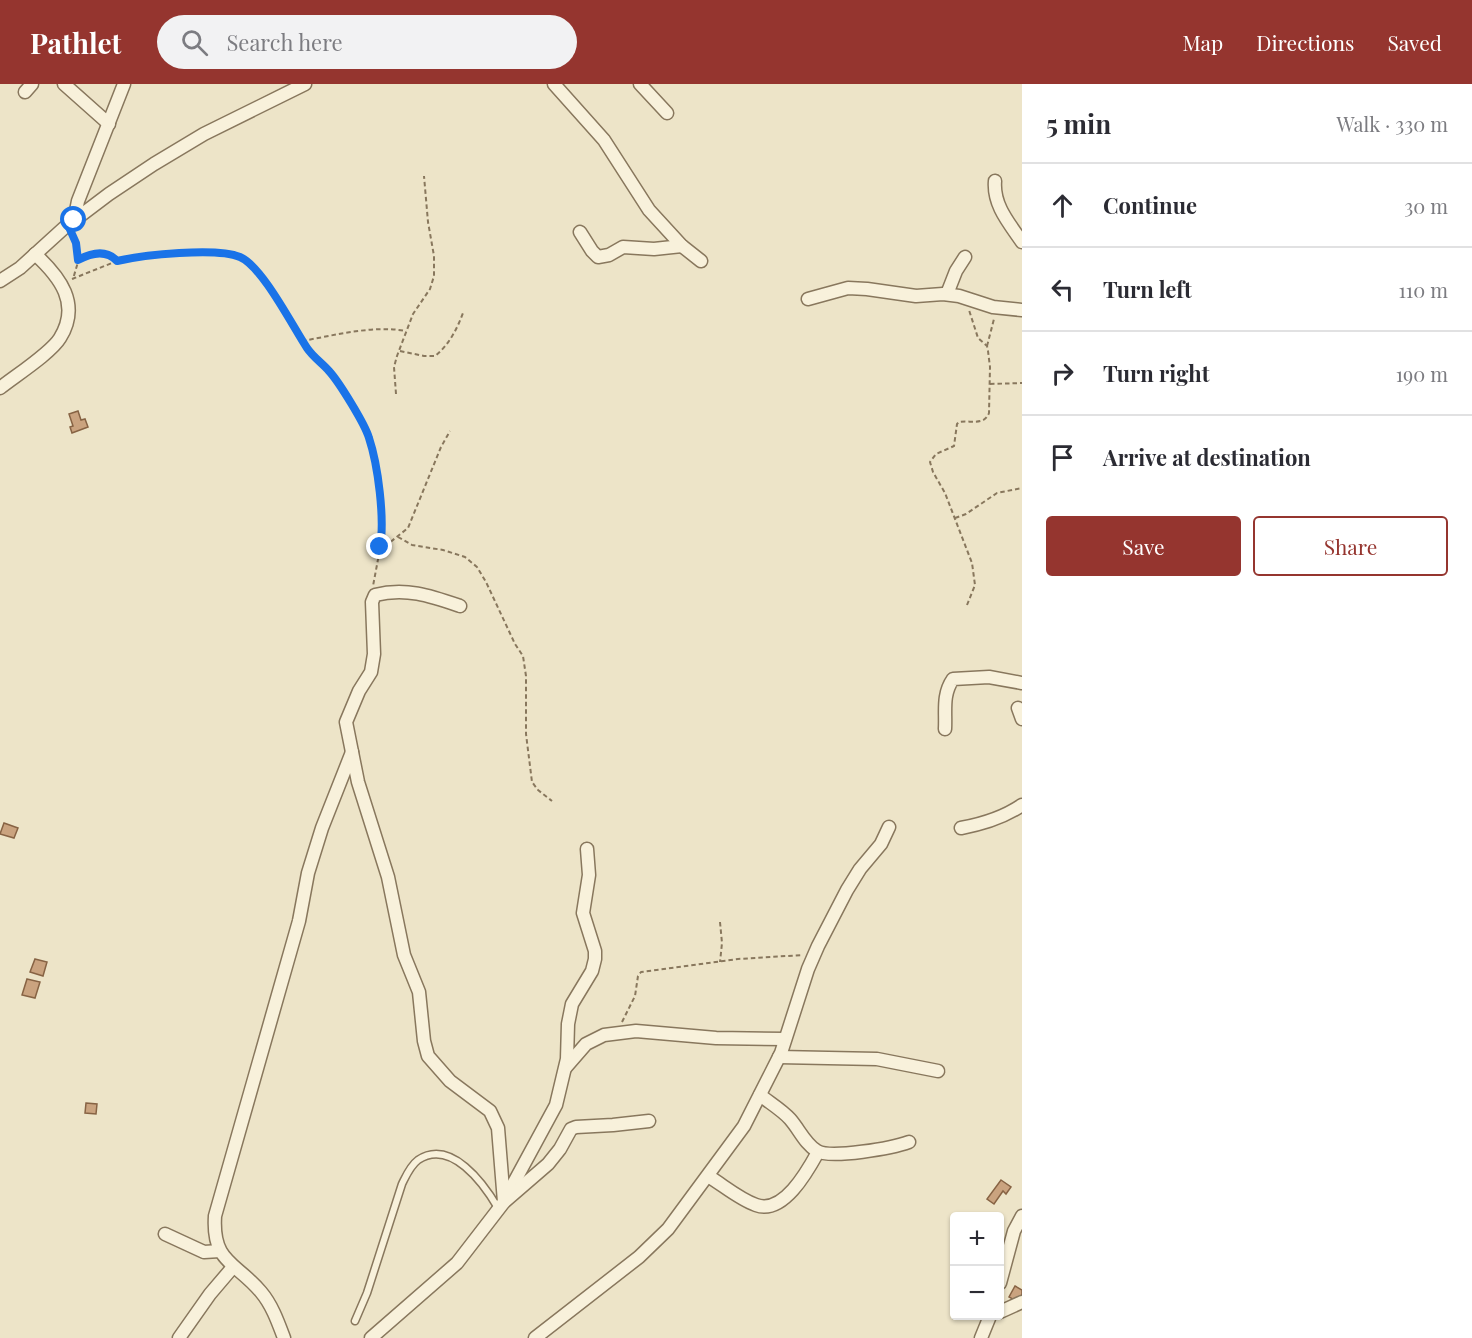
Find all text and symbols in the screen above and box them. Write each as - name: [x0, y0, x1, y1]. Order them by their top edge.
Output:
- search box: [157, 15, 577, 69]
- text: Pathlet: [30, 24, 121, 61]
- icon: search: [178, 26, 211, 59]
- text: Search here: [226, 27, 343, 57]
- text: Map: [1182, 28, 1223, 56]
- text: Directions: [1256, 28, 1354, 56]
- text: Saved: [1387, 28, 1442, 56]
- text: 5 min: [1046, 106, 1111, 141]
- text: Walk · 330 m: [1336, 110, 1448, 137]
- icon: ahead: [1046, 189, 1079, 222]
- text: Continue: [1103, 190, 1197, 220]
- text: 30 m: [1404, 192, 1448, 219]
- route start: [60, 206, 86, 232]
- icon: left: [1046, 273, 1079, 306]
- text: Turn left: [1103, 274, 1192, 304]
- text: 110 m: [1398, 276, 1448, 303]
- icon: right: [1046, 357, 1079, 390]
- text: Turn right: [1103, 358, 1209, 388]
- text: 190 m: [1396, 360, 1448, 387]
- icon: arrive: [1046, 441, 1079, 474]
- text: Arrive at destination: [1103, 442, 1311, 472]
- button: Save: [1046, 516, 1241, 576]
- button: Share: [1253, 516, 1448, 576]
- route end: [366, 533, 392, 559]
- map controls: [950, 1212, 1004, 1320]
- button: +: [950, 1212, 1004, 1266]
- button: −: [950, 1266, 1004, 1320]

